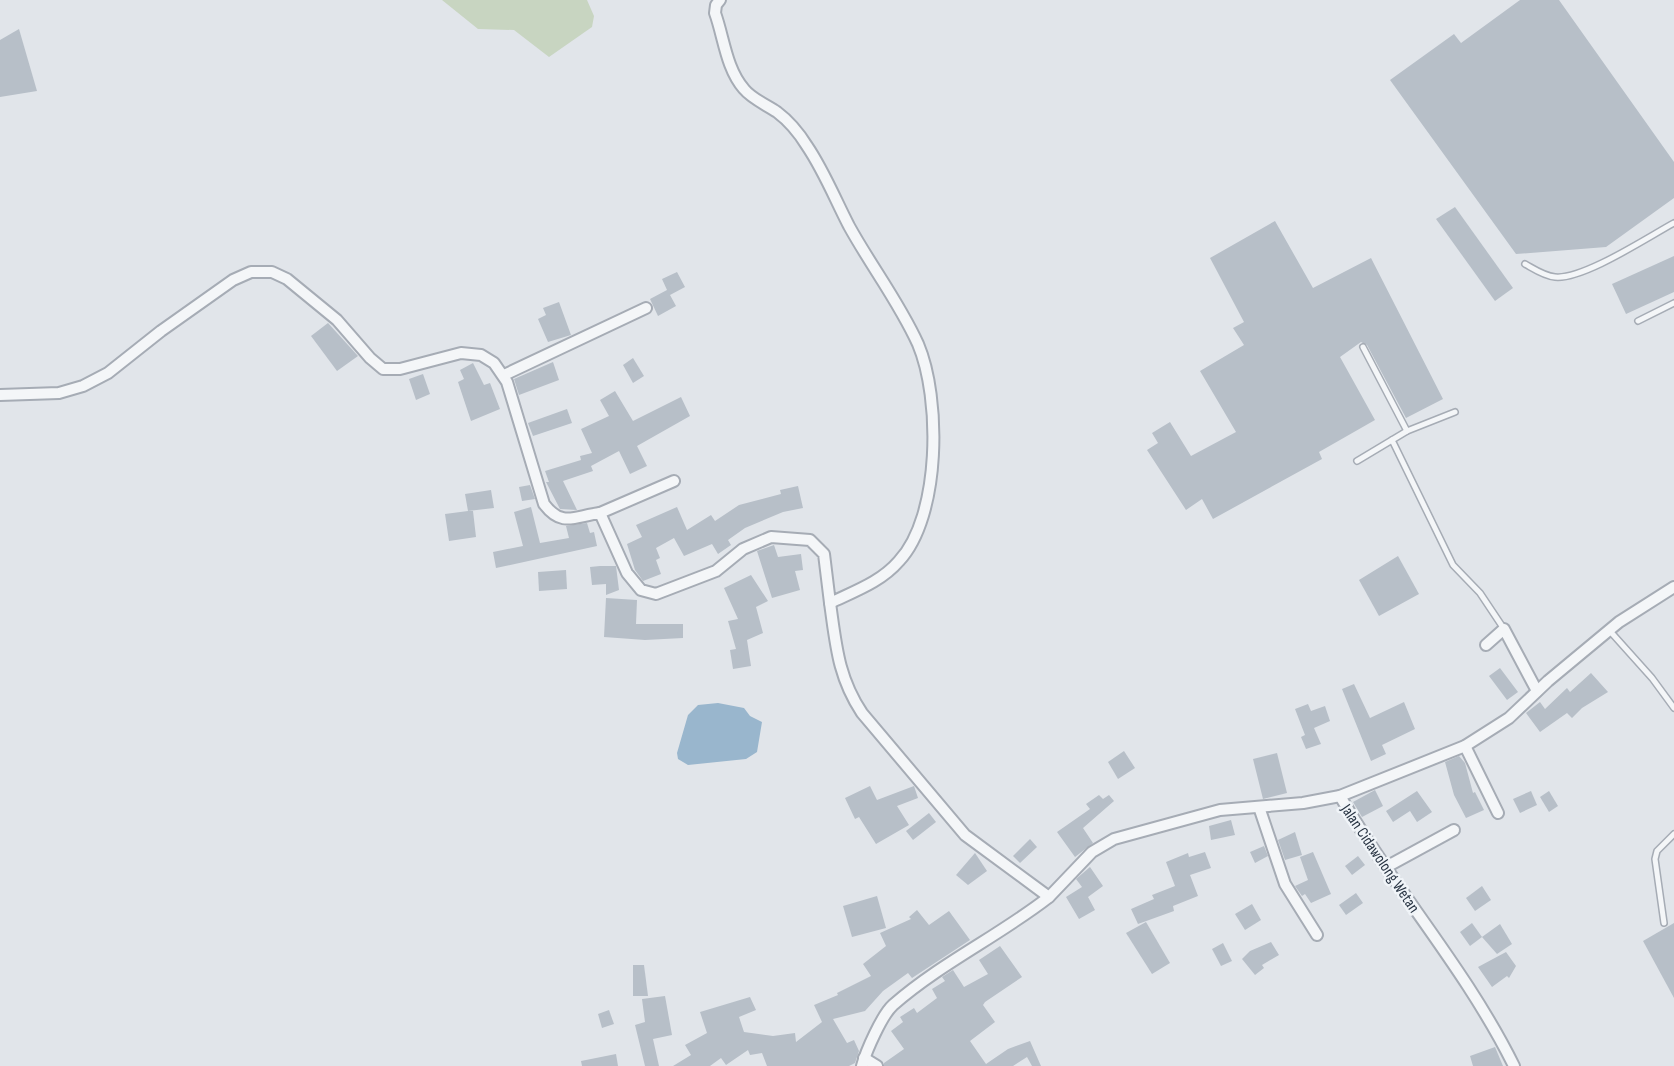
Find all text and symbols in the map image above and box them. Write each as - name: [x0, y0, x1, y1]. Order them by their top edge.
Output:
- street label: Jalan Cidawolong Wetan: [1336, 800, 1423, 917]

